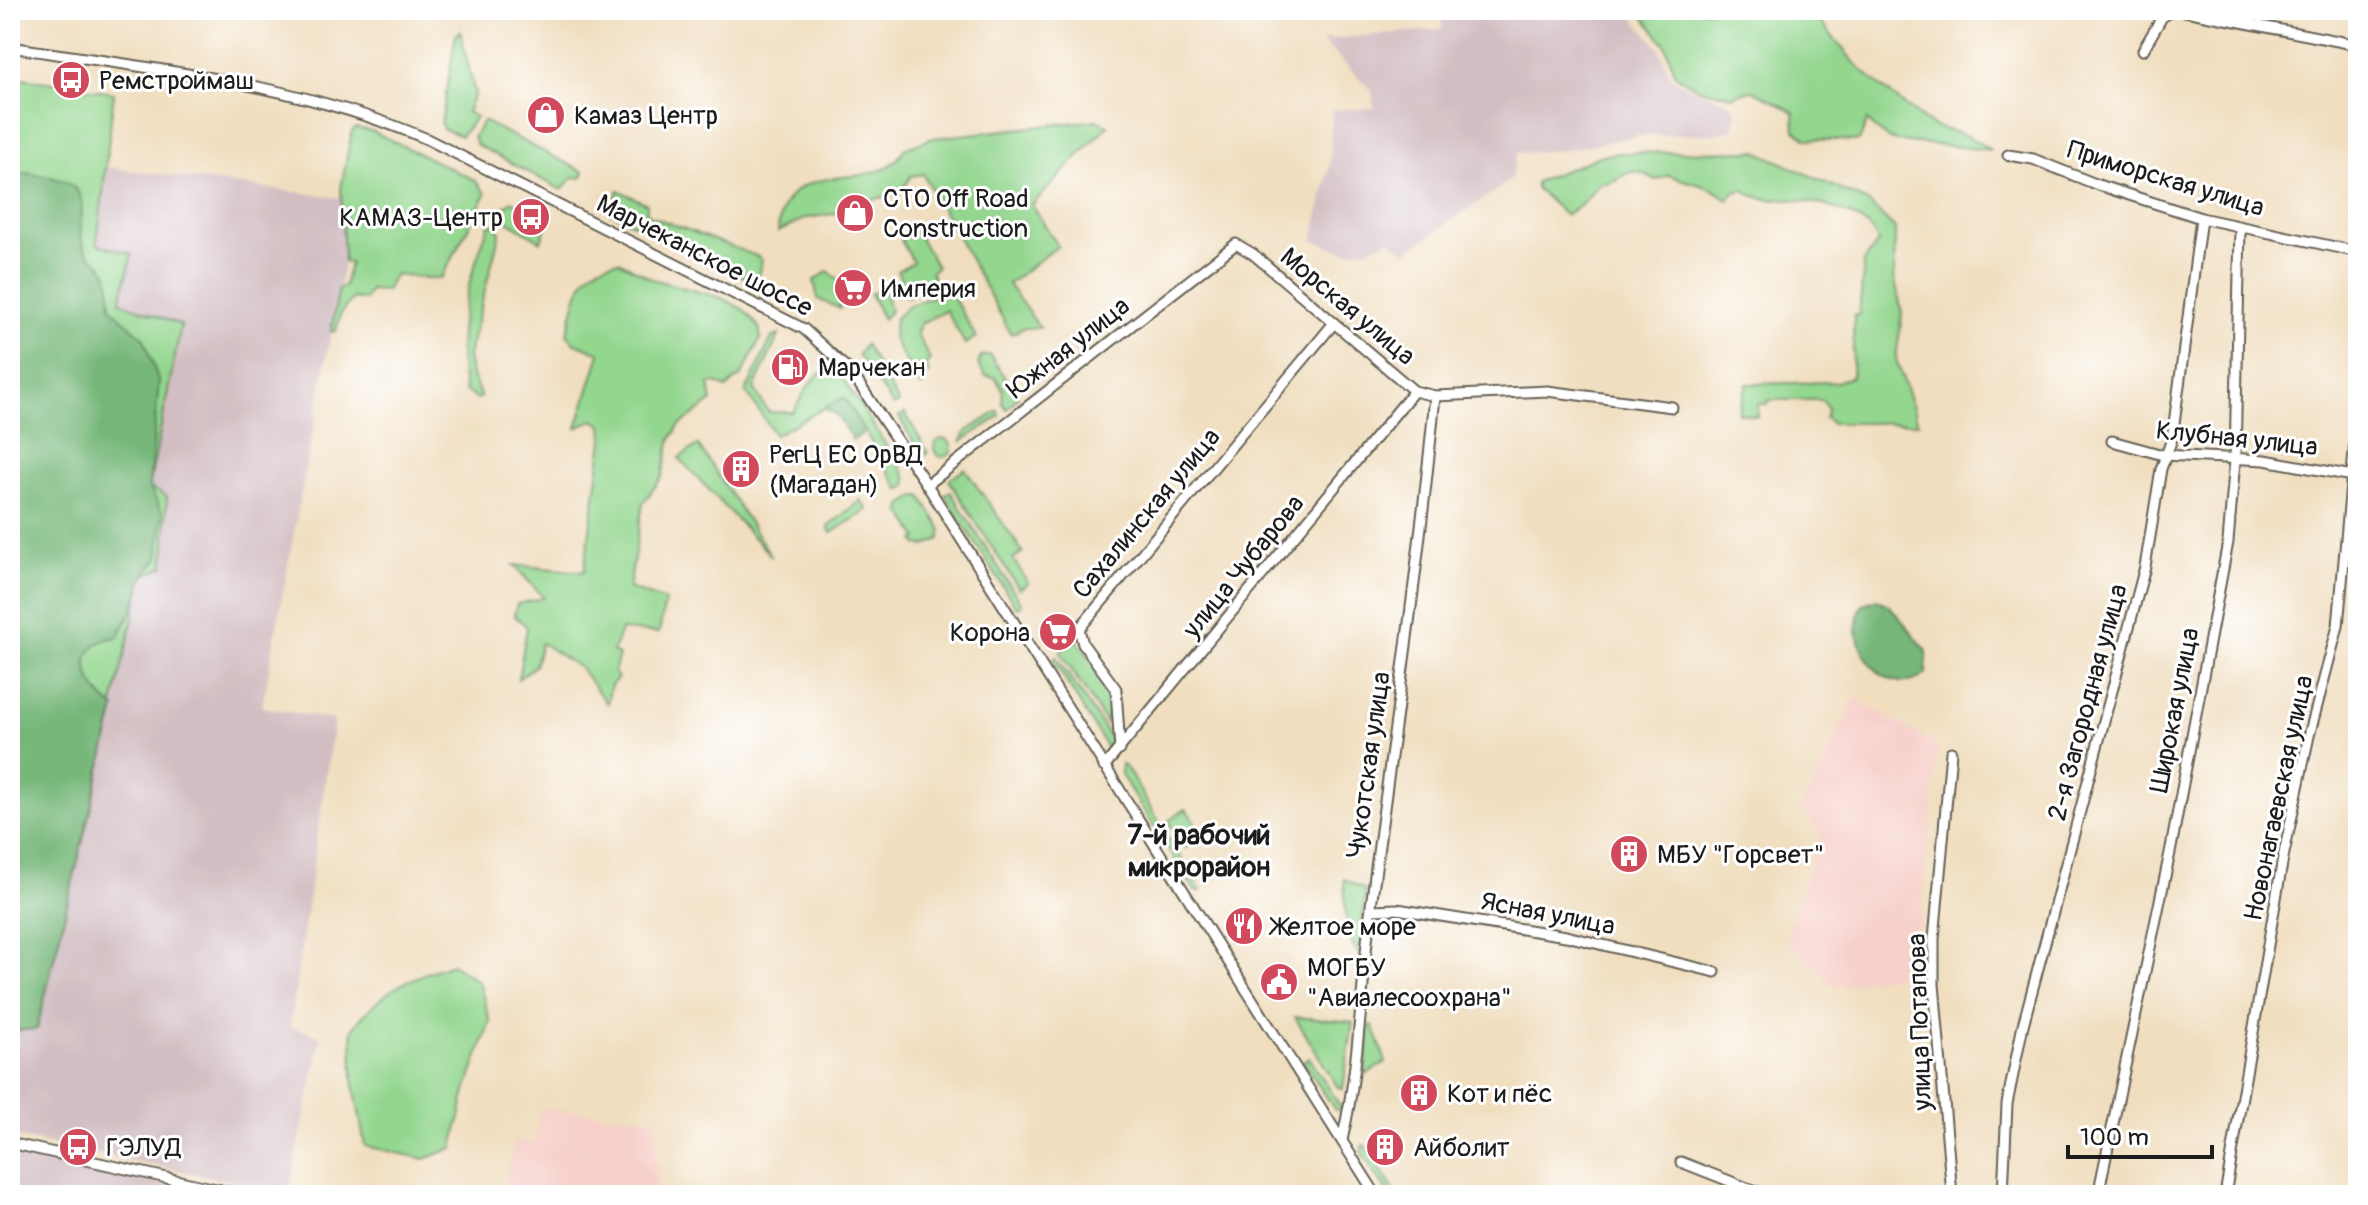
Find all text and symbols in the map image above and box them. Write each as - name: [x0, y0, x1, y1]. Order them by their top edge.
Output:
- bus stop icon: Ремстроймаш: [50, 59, 92, 101]
- place label: Ремстроймаш: [99, 65, 254, 97]
- shop icon: Камаз Центр: [525, 94, 567, 136]
- place label: Камаз Центр: [574, 100, 718, 132]
- street label: Приморская улица: [2063, 134, 2268, 224]
- place label: СТО Off Road Construction: [883, 183, 1029, 245]
- street label: Марчеканское шоссе: [591, 188, 818, 324]
- shop icon: СТО Off Road Construction: [834, 192, 876, 234]
- bus stop icon: КАМАЗ-Центр: [510, 196, 552, 238]
- place label: КАМАЗ-Центр: [339, 202, 503, 234]
- street label: Морская улица: [1273, 241, 1421, 372]
- supermarket icon: Империя: [832, 267, 874, 309]
- place label: Империя: [881, 273, 976, 305]
- street label: Южная улица: [1001, 290, 1136, 406]
- fuel station icon: Марчекан: [769, 346, 811, 388]
- place label: Марчекан: [818, 352, 926, 384]
- street label: Клубная улица: [2155, 415, 2319, 463]
- street label: Сахалинская улица: [1066, 422, 1227, 605]
- place label: РегЦ ЕС ОрВД (Магадан): [769, 439, 922, 501]
- building icon: РегЦ ЕС ОрВД (Магадан): [720, 448, 762, 490]
- street label: улица Чубарова: [1176, 488, 1311, 646]
- street label: 2-я Загородная улица: [2041, 581, 2135, 824]
- supermarket icon: Корона: [1037, 611, 1079, 653]
- place label: Корона: [950, 617, 1030, 649]
- street label: Широкая улица: [2143, 625, 2207, 795]
- street label: Чукотская улица: [1340, 670, 1398, 861]
- street label: Новонагаевская улица: [2237, 673, 2321, 924]
- district label: 7-й рабочий микрорайон: [1128, 818, 1270, 885]
- building icon: МБУ "Горсвет": [1608, 833, 1650, 875]
- place label: МБУ "Горсвет": [1657, 839, 1824, 871]
- street label: Ясная улица: [1478, 885, 1618, 943]
- restaurant icon: Желтое море: [1223, 905, 1265, 947]
- place label: Желтое море: [1268, 911, 1416, 943]
- street label: улица Потапова: [1901, 933, 1939, 1112]
- place label: МОГБУ "Авиалесоохрана": [1307, 952, 1512, 1014]
- public building icon: МОГБУ "Авиалесоохрана": [1258, 961, 1300, 1003]
- building icon: Кот и пёс: [1398, 1072, 1440, 1114]
- place label: Кот и пёс: [1447, 1078, 1552, 1110]
- scale bar: [2068, 1109, 2212, 1159]
- text: 100 m: [2080, 1123, 2149, 1152]
- bus stop icon: ГЭЛУД: [57, 1126, 99, 1168]
- building icon: Айболит: [1364, 1126, 1406, 1168]
- place label: ГЭЛУД: [106, 1132, 181, 1164]
- place label: Айболит: [1413, 1132, 1510, 1164]

